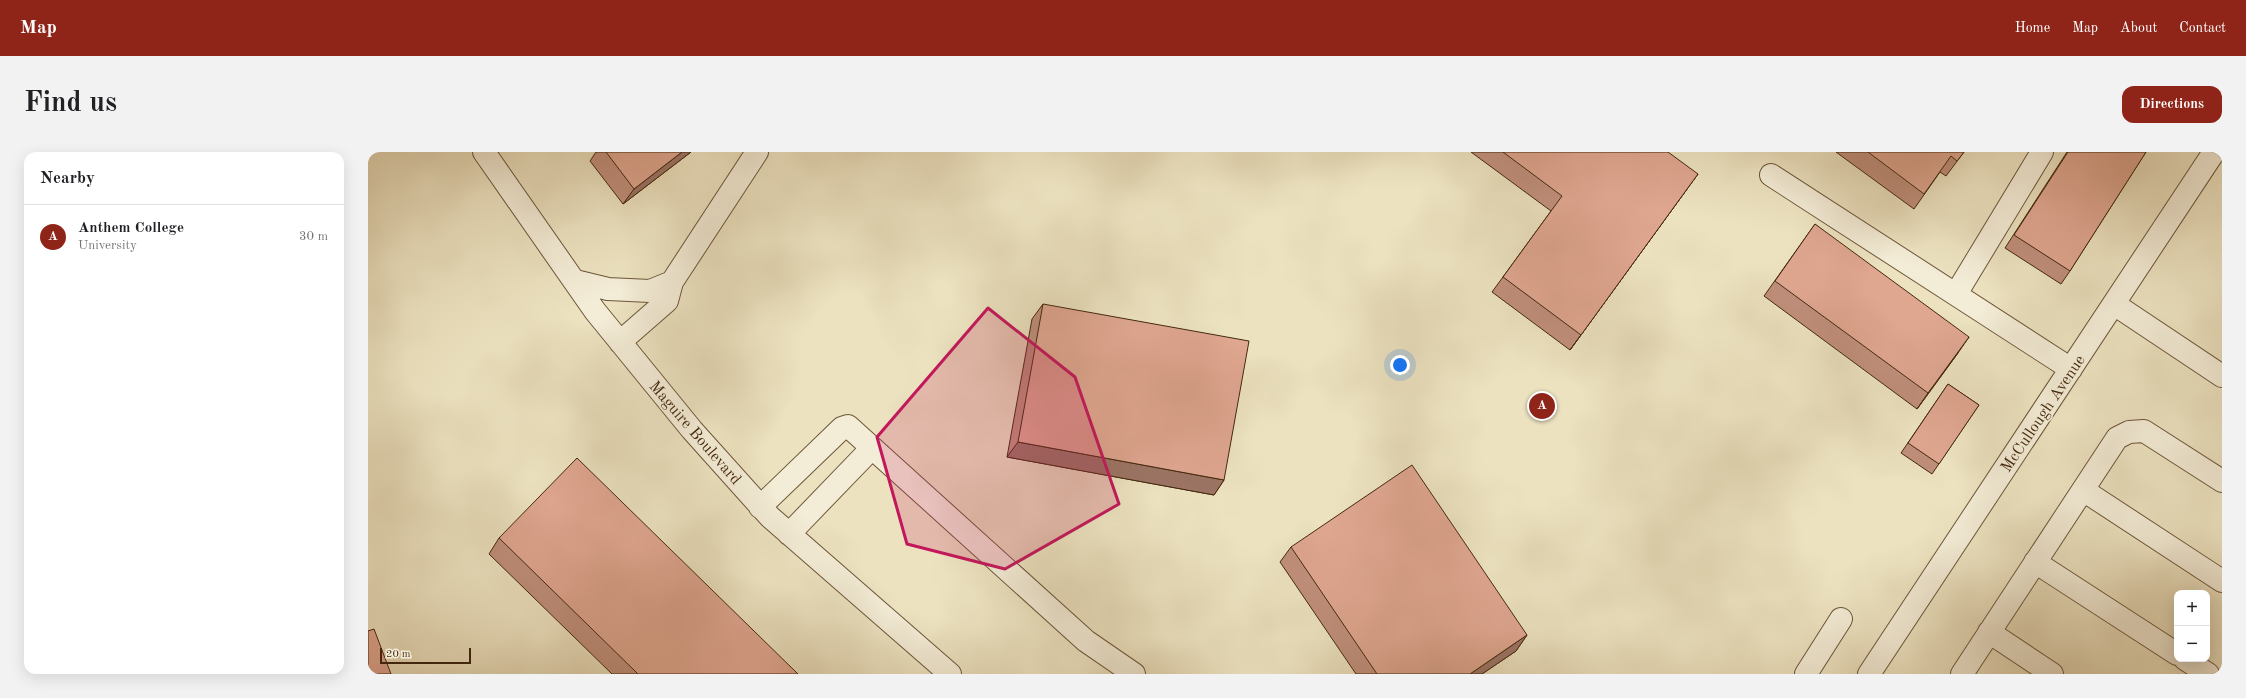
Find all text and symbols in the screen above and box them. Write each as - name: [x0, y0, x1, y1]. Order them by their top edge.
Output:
- text: Map: [20, 19, 57, 38]
- text: Home: [2015, 21, 2050, 35]
- text: Map: [2072, 21, 2098, 35]
- text: About: [2120, 21, 2157, 35]
- text: Contact: [2179, 21, 2226, 35]
- button: Directions: [2122, 86, 2222, 123]
- text: Find us: [24, 90, 117, 118]
- text: Nearby: [40, 170, 95, 187]
- text: Anthem College: [78, 221, 184, 236]
- text: A: [48, 230, 58, 243]
- text: 30 m: [299, 230, 328, 243]
- text: University: [78, 239, 137, 252]
- street label: McCullough Avenue: [1999, 353, 2089, 476]
- your location: [1390, 355, 1410, 375]
- street label: Maguire Boulevard: [645, 379, 744, 488]
- pin: A: [1529, 391, 1555, 421]
- map controls: [2174, 590, 2210, 662]
- button: +: [2174, 590, 2210, 626]
- button: −: [2174, 626, 2210, 662]
- scale bar: [380, 646, 471, 665]
- text: 20 m: [386, 649, 411, 660]

